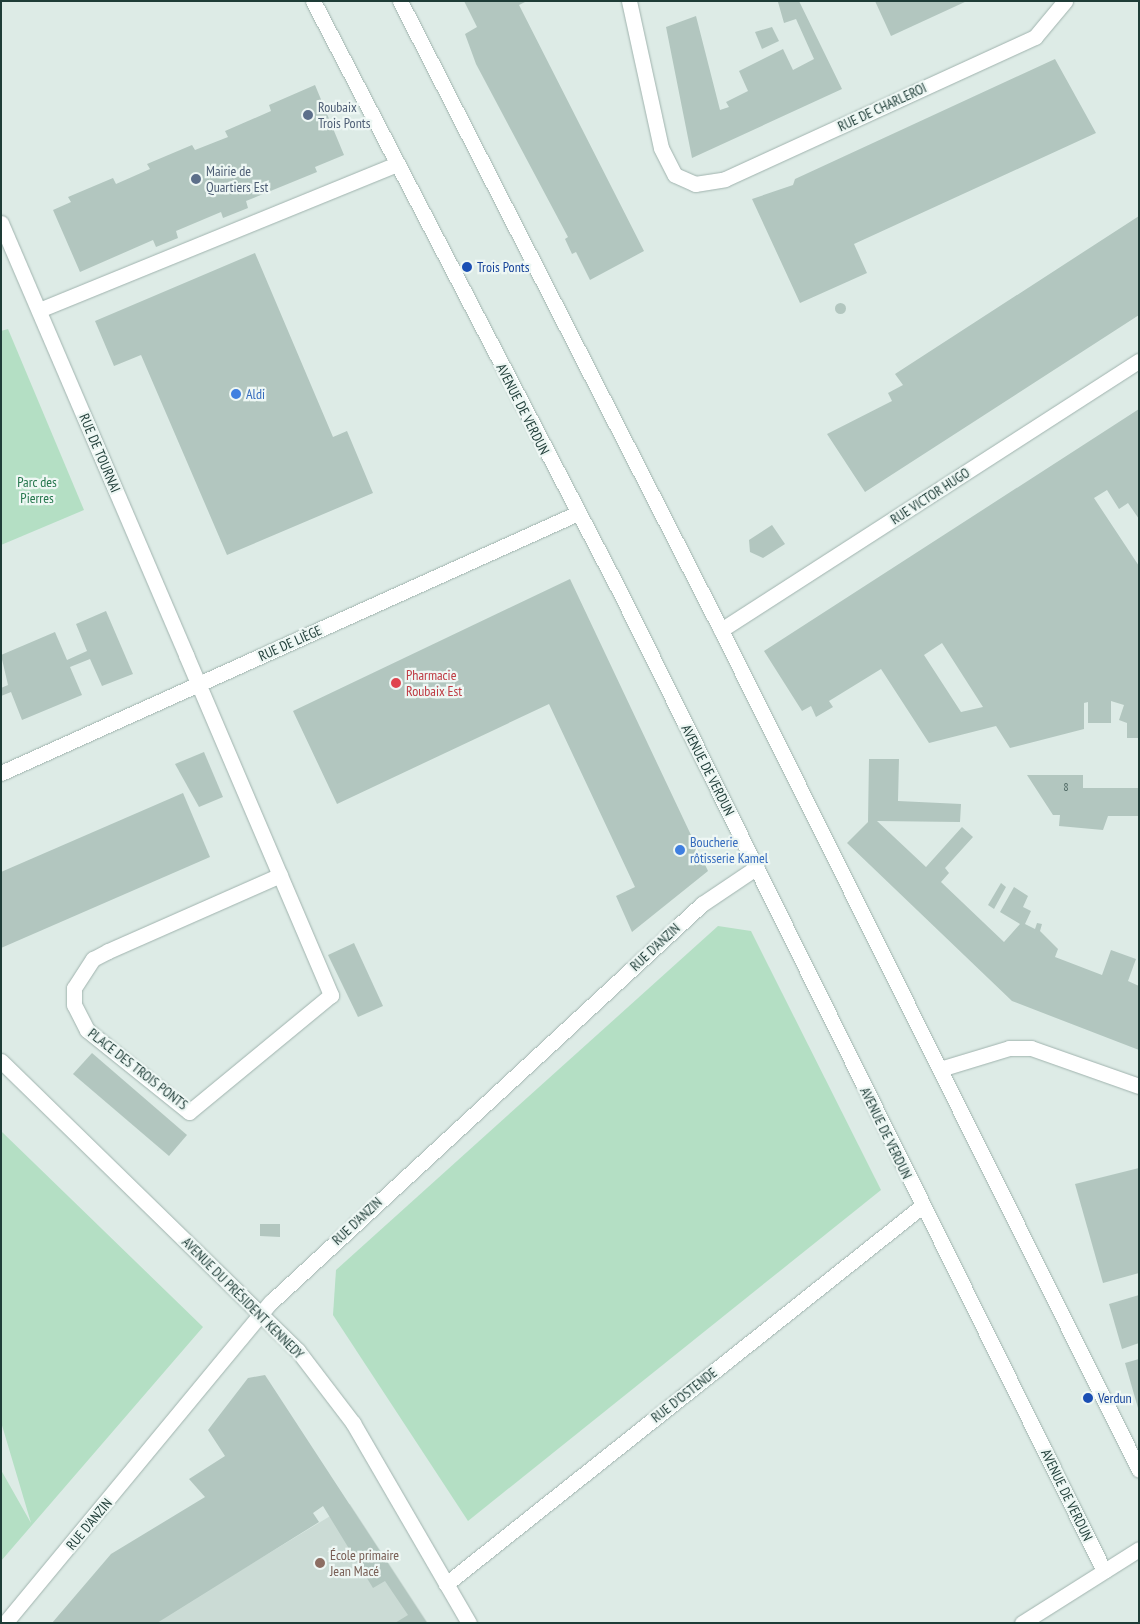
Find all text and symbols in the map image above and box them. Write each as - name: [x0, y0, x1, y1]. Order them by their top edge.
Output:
- street label: RUE DE CHARLEROI: [835, 79, 929, 135]
- place label: Roubaix Trois Ponts: [318, 99, 370, 132]
- marker: Roubaix Trois Ponts: [302, 109, 314, 121]
- place label: Mairie de Quartiers Est: [206, 163, 268, 196]
- marker: Mairie de Quartiers Est: [190, 173, 202, 185]
- place label: Trois Ponts: [477, 259, 529, 275]
- marker: Trois Ponts: [461, 261, 473, 273]
- street label: AVENUE DE VERDUN: [493, 361, 553, 457]
- place label: Aldi: [246, 386, 265, 402]
- marker: Aldi: [230, 388, 242, 400]
- street label: RUE DE TOURNAI: [76, 411, 124, 495]
- street label: RUE VICTOR HUGO: [887, 464, 973, 528]
- park label: Parc des Pierres: [17, 474, 57, 507]
- street label: RUE DE LIÈGE: [256, 622, 324, 664]
- place label: Pharmacie Roubaix Est: [406, 667, 462, 700]
- marker: Pharmacie Roubaix Est: [390, 677, 402, 689]
- street label: AVENUE DE VERDUN: [678, 722, 738, 818]
- house number: 8: [1064, 780, 1068, 794]
- place label: Boucherie rôtisserie Kamel: [690, 834, 768, 866]
- marker: Boucherie rôtisserie Kamel: [674, 844, 686, 856]
- street label: RUE D'ANZIN: [627, 920, 683, 974]
- street label: PLACE DES TROIS PONTS: [85, 1025, 191, 1113]
- street label: AVENUE DE VERDUN: [857, 1084, 915, 1182]
- street label: RUE D'ANZIN: [329, 1194, 385, 1248]
- street label: AVENUE DU PRÉSIDENT KENNEDY: [179, 1234, 307, 1362]
- street label: RUE D'OSTENDE: [648, 1364, 720, 1426]
- place label: Verdun: [1098, 1390, 1132, 1406]
- marker: Verdun: [1082, 1392, 1094, 1404]
- street label: AVENUE DE VERDUN: [1038, 1446, 1096, 1544]
- street label: RUE D'ANZIN: [63, 1495, 115, 1553]
- place label: École primaire Jean Macé: [330, 1547, 399, 1580]
- marker: École primaire Jean Macé: [314, 1557, 326, 1569]

